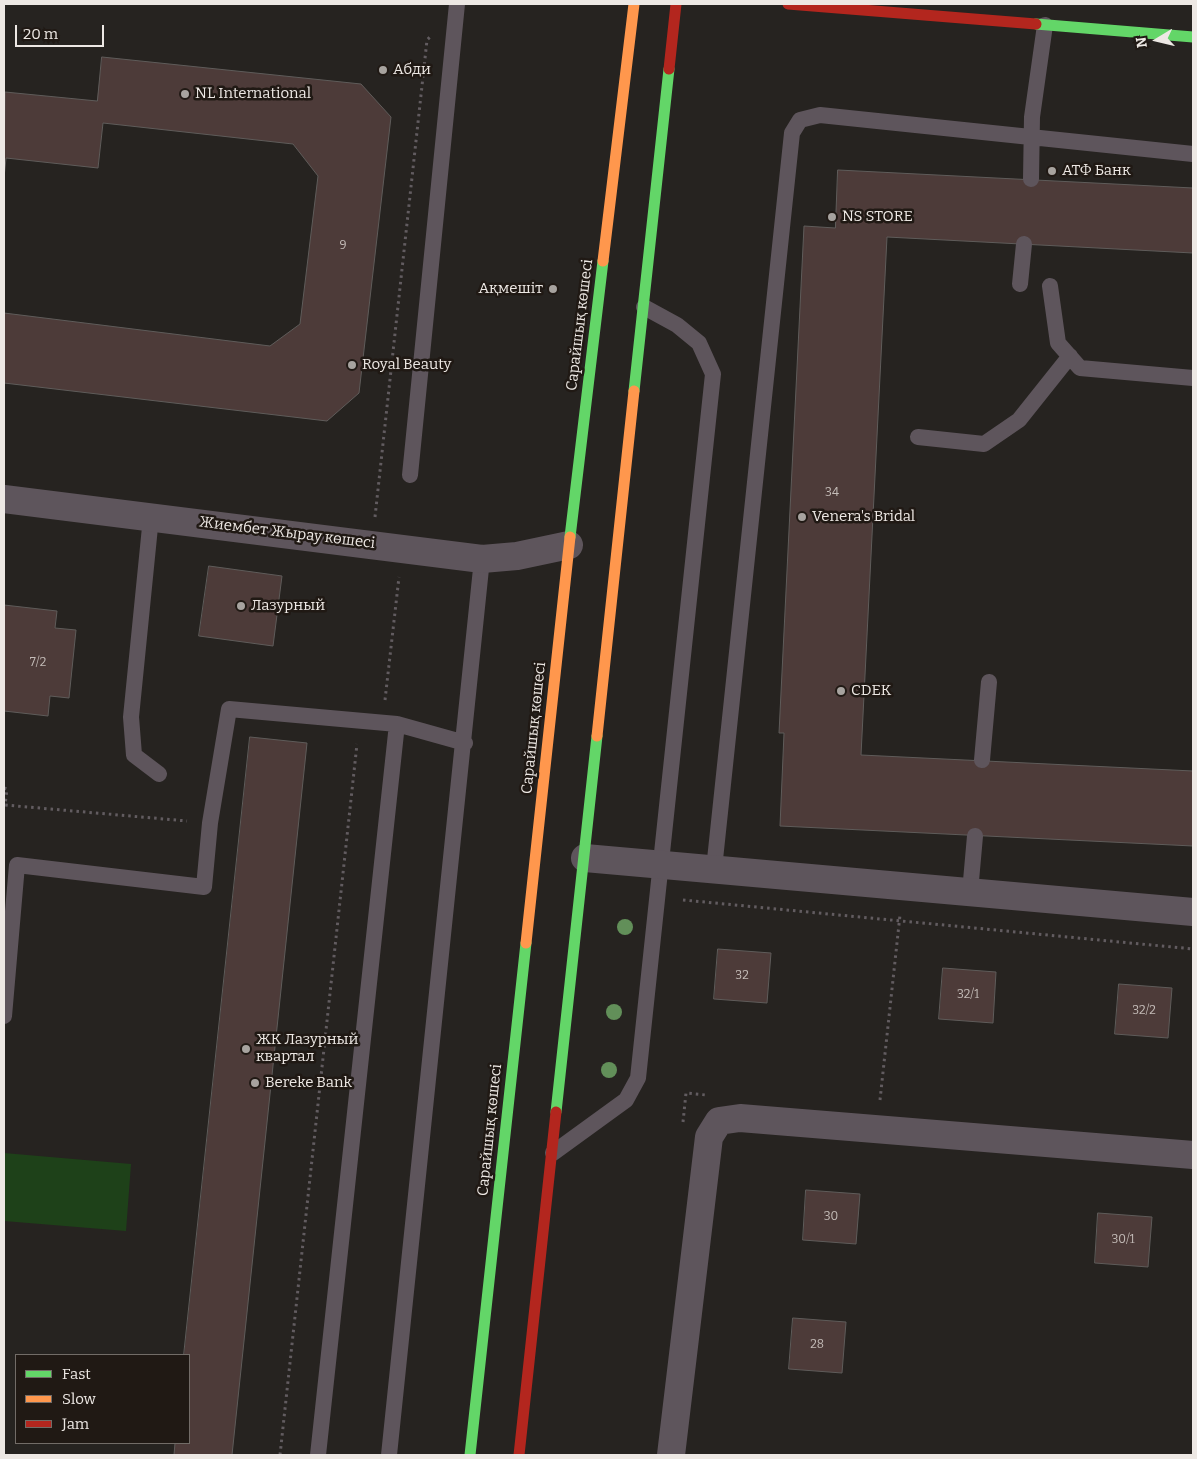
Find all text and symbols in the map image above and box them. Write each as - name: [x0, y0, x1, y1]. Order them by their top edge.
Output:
- scale bar: [18, 15, 106, 47]
- north arrow: [1132, 15, 1182, 65]
- text: 20 m: [23, 25, 58, 43]
- text: N: [1132, 36, 1151, 49]
- place label: Абди: [393, 61, 431, 79]
- marker: Абди: [377, 64, 389, 76]
- place label: NL International: [195, 85, 311, 103]
- marker: NL International: [179, 88, 191, 100]
- place label: АТФ Банк: [1062, 162, 1131, 180]
- marker: АТФ Банк: [1046, 165, 1058, 177]
- place label: NS STORE: [842, 208, 913, 226]
- marker: NS STORE: [826, 211, 838, 223]
- house number: 9: [339, 239, 347, 253]
- street label: Сарайшық көшесі: [563, 258, 597, 392]
- place label: Ақмешіт: [479, 280, 543, 298]
- marker: Ақмешіт: [547, 283, 559, 295]
- place label: Royal Beauty: [362, 356, 451, 374]
- marker: Royal Beauty: [346, 359, 358, 371]
- house number: 34: [825, 486, 839, 500]
- place label: Venera's Bridal: [812, 508, 915, 526]
- marker: Venera's Bridal: [796, 511, 808, 523]
- street label: Жиембет Жырау көшесі: [198, 513, 376, 553]
- place label: Лазурный: [251, 597, 325, 615]
- marker: Лазурный: [235, 600, 247, 612]
- house number: 7/2: [30, 656, 46, 670]
- street label: Сарайшық көшесі: [518, 661, 550, 795]
- place label: CDEK: [851, 682, 891, 700]
- marker: CDEK: [835, 685, 847, 697]
- house number: 32: [735, 969, 749, 983]
- house number: 32/1: [957, 988, 979, 1002]
- house number: 32/2: [1132, 1004, 1156, 1018]
- place label: ЖК Лазурный квартал: [256, 1031, 358, 1066]
- marker: ЖК Лазурный квартал: [240, 1043, 252, 1055]
- street label: Сарайшық көшесі: [474, 1063, 506, 1197]
- place label: Bereke Bank: [265, 1074, 352, 1092]
- marker: Bereke Bank: [249, 1077, 261, 1089]
- house number: 30: [824, 1210, 838, 1224]
- house number: 30/1: [1111, 1233, 1135, 1247]
- house number: 28: [810, 1338, 824, 1352]
- legend: [15, 1354, 190, 1444]
- text: Fast: [62, 1365, 91, 1383]
- text: Slow: [62, 1390, 96, 1408]
- text: Jam: [62, 1415, 89, 1433]

